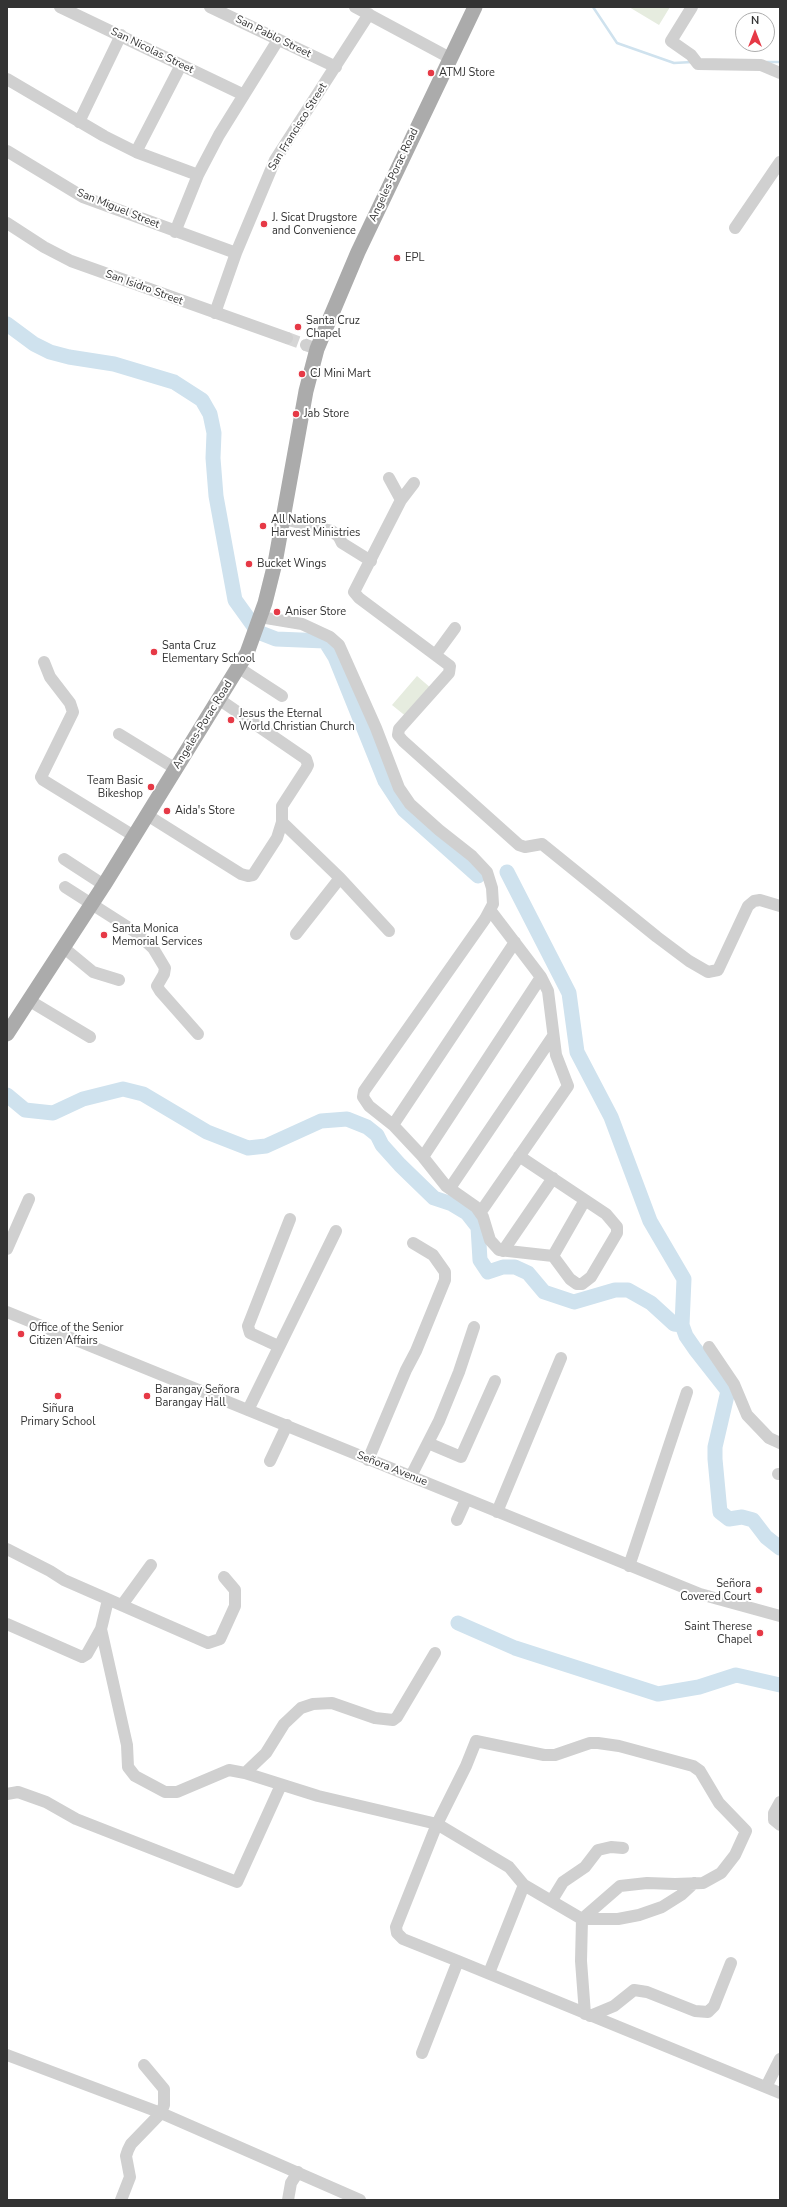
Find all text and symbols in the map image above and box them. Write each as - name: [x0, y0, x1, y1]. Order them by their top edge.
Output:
- north arrow: [735, 12, 775, 52]
- street label: San Pablo Street: [233, 13, 313, 61]
- text: N: [751, 13, 759, 28]
- street label: San Nicolas Street: [108, 25, 196, 77]
- place label: ATMJ Store: [439, 66, 495, 80]
- marker: ATMJ Store: [426, 68, 436, 78]
- street label: San Francisco Street: [266, 81, 330, 173]
- street label: Angeles-Porac Road: [367, 126, 421, 224]
- street label: San Miguel Street: [75, 186, 161, 232]
- place label: J. Sicat Drugstore and Convenience: [272, 211, 357, 237]
- marker: J. Sicat Drugstore and Convenience: [259, 219, 269, 229]
- place label: EPL: [405, 251, 424, 265]
- marker: EPL: [392, 253, 402, 263]
- street label: San Isidro Street: [103, 268, 185, 308]
- place label: Santa Cruz Chapel: [306, 314, 360, 340]
- marker: Santa Cruz Chapel: [293, 322, 303, 332]
- place label: CJ Mini Mart: [310, 367, 371, 381]
- marker: CJ Mini Mart: [297, 369, 307, 379]
- place label: Jab Store: [304, 407, 349, 421]
- marker: Jab Store: [291, 409, 301, 419]
- place label: All Nations Harvest Ministries: [271, 513, 360, 539]
- marker: All Nations Harvest Ministries: [258, 521, 268, 531]
- place label: Bucket Wings: [257, 557, 326, 571]
- marker: Bucket Wings: [244, 559, 254, 569]
- place label: Aniser Store: [285, 605, 346, 619]
- marker: Aniser Store: [272, 607, 282, 617]
- place label: Santa Cruz Elementary School: [162, 639, 255, 665]
- marker: Santa Cruz Elementary School: [149, 647, 159, 657]
- street label: Angeles-Porac Road: [170, 678, 236, 772]
- place label: Jesus the Eternal World Christian Church: [239, 707, 355, 733]
- marker: Jesus the Eternal World Christian Church: [226, 715, 236, 725]
- place label: Team Basic Bikeshop: [87, 774, 143, 800]
- marker: Team Basic Bikeshop: [146, 782, 156, 792]
- place label: Aida's Store: [175, 804, 235, 818]
- marker: Aida's Store: [162, 806, 172, 816]
- place label: Santa Monica Memorial Services: [112, 922, 202, 948]
- marker: Santa Monica Memorial Services: [99, 930, 109, 940]
- place label: Office of the Senior Citizen Affairs: [29, 1321, 124, 1347]
- marker: Office of the Senior Citizen Affairs: [16, 1329, 26, 1339]
- place label: Barangay Señora Barangay Hall: [155, 1383, 240, 1409]
- marker: Siñura Primary School: [53, 1391, 63, 1401]
- marker: Barangay Señora Barangay Hall: [142, 1391, 152, 1401]
- place label: Siñura Primary School: [21, 1402, 95, 1428]
- street label: Señora Avenue: [355, 1449, 429, 1489]
- place label: Señora Covered Court: [680, 1577, 751, 1603]
- marker: Señora Covered Court: [754, 1585, 764, 1595]
- place label: Saint Therese Chapel: [684, 1620, 752, 1646]
- marker: Saint Therese Chapel: [755, 1628, 765, 1638]

